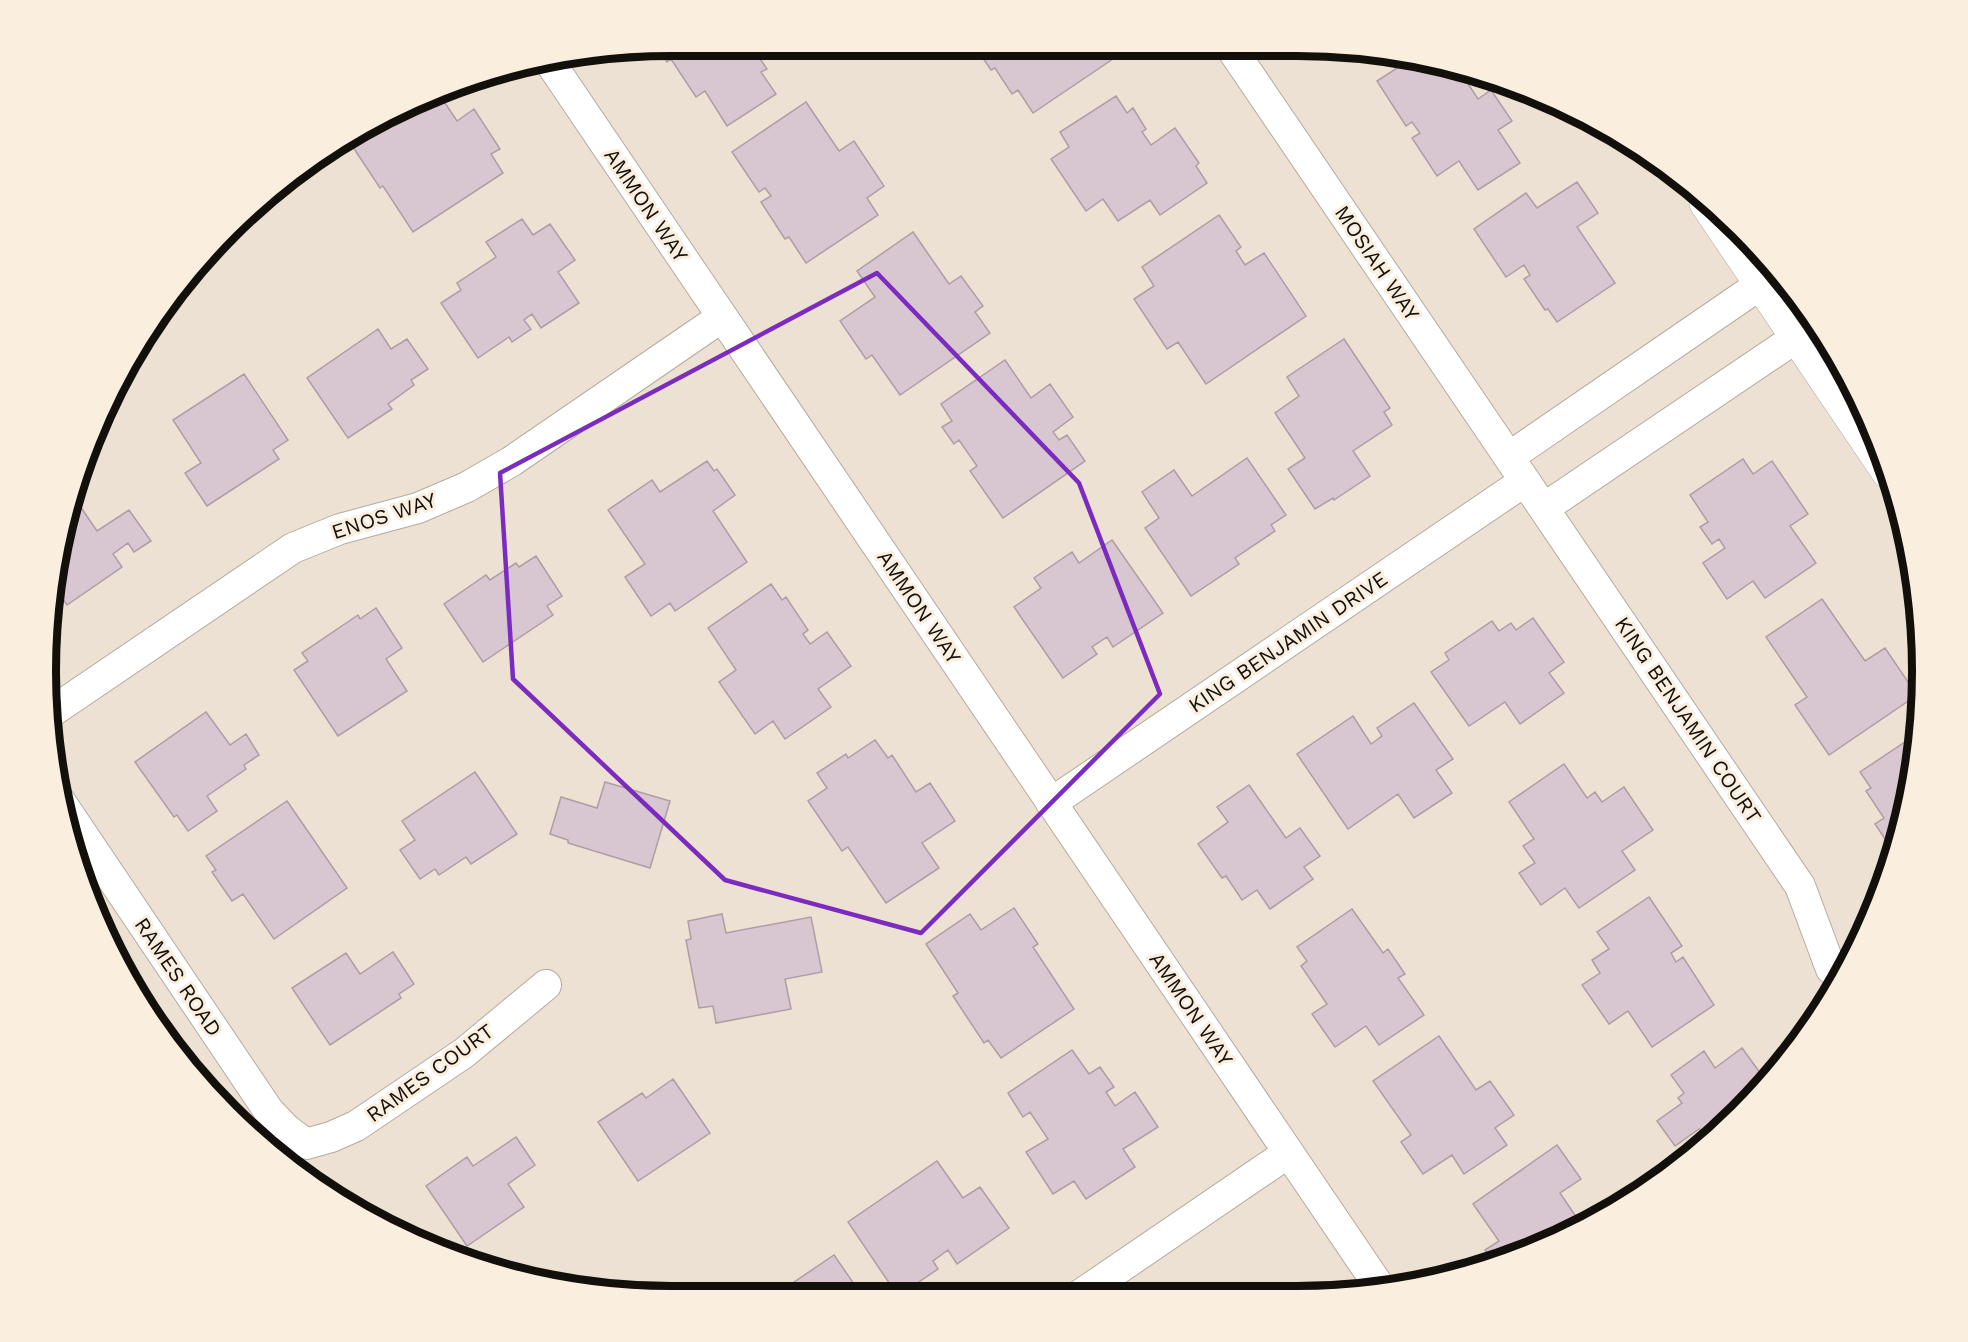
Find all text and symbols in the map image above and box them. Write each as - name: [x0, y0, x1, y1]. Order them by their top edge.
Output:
- street label: AMMON WAY: [599, 143, 694, 266]
- street label: MOSIAH WAY: [1330, 201, 1425, 325]
- street label: ENOS WAY: [328, 487, 439, 544]
- street label: AMMON WAY: [872, 545, 967, 668]
- street label: KING BENJAMIN DRIVE: [1183, 566, 1392, 718]
- street label: KING BENJAMIN COURT: [1610, 612, 1767, 828]
- street label: RAMES ROAD: [130, 913, 227, 1041]
- street label: AMMON WAY: [1144, 947, 1239, 1070]
- street label: RAMES COURT: [361, 1018, 498, 1127]

